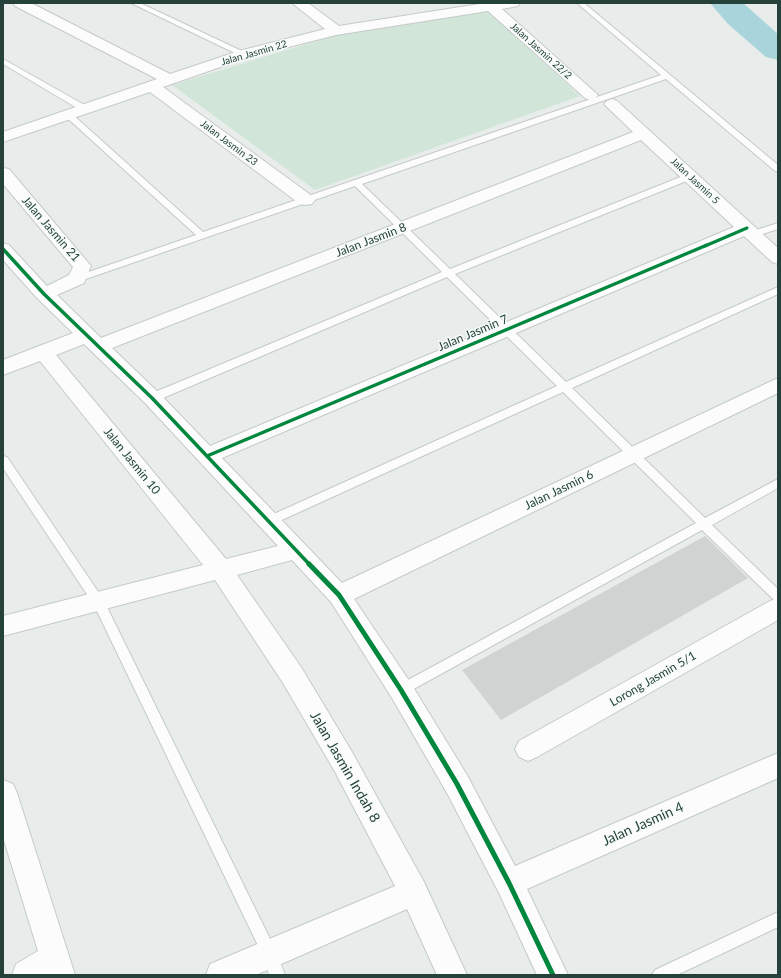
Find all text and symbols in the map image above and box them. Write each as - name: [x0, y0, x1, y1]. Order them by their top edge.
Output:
- street label: Jalan Jasmin 22/2: [508, 20, 574, 82]
- street label: Jalan Jasmin 22: [220, 38, 288, 68]
- street label: Jalan Jasmin 23: [198, 118, 260, 168]
- street label: Jalan Jasmin 5: [668, 155, 722, 207]
- street label: Jalan Jasmin 21: [19, 193, 83, 265]
- street label: Jalan Jasmin 8: [333, 220, 409, 260]
- street label: Jalan Jasmin 7: [436, 312, 510, 354]
- street label: Jalan Jasmin 10: [101, 425, 163, 497]
- street label: Jalan Jasmin 6: [522, 467, 596, 513]
- street label: Lorong Jasmin 5/1: [607, 648, 699, 710]
- street label: Jalan Jasmin Indah 8: [306, 709, 384, 825]
- street label: Jalan Jasmin 4: [600, 799, 686, 849]

